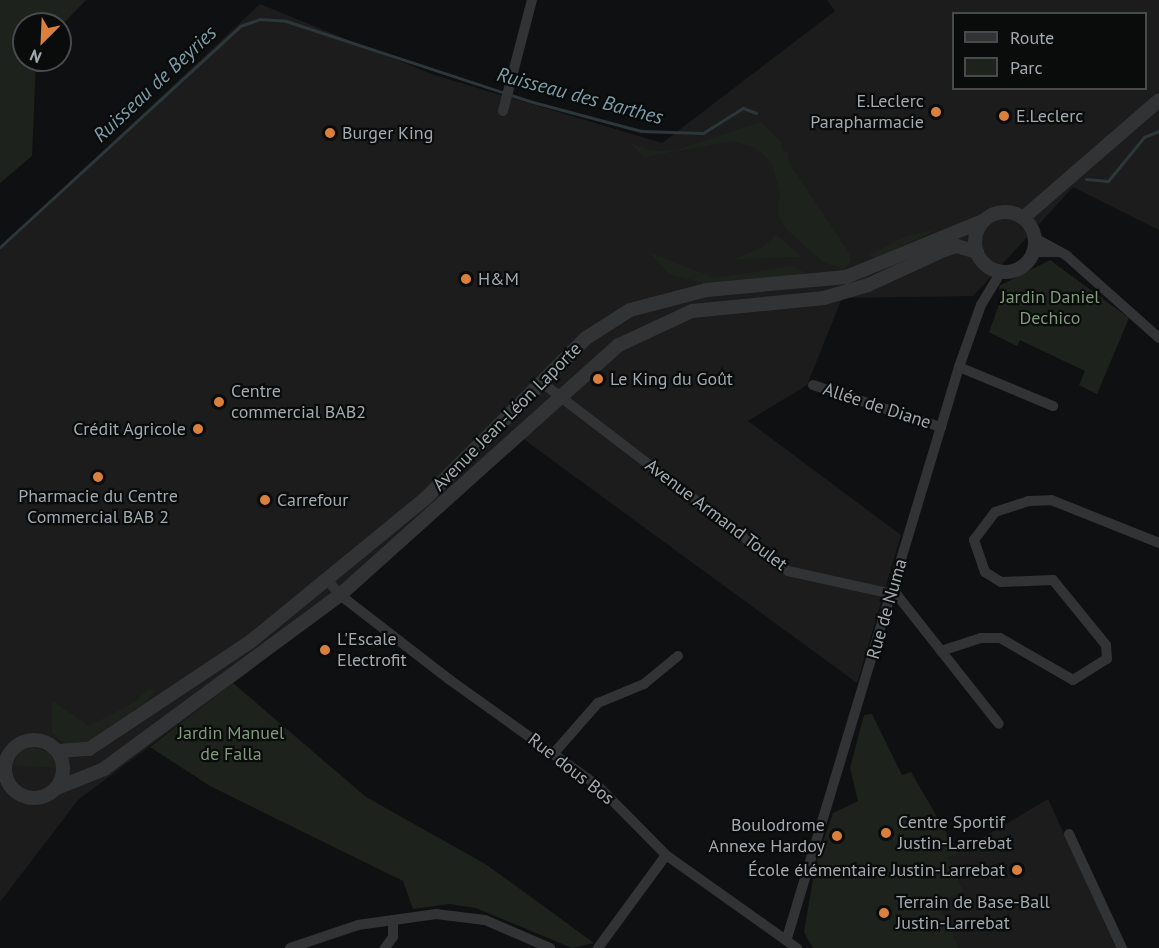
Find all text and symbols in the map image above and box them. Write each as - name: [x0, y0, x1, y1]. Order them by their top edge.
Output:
- north arrow: [12, 12, 72, 72]
- legend: [952, 12, 1147, 90]
- water label: Ruisseau de Beyries: [88, 21, 222, 147]
- text: Route: [1010, 26, 1054, 49]
- text: N: [27, 45, 44, 68]
- text: Parc: [1010, 56, 1043, 79]
- water label: Ruisseau des Barthes: [494, 62, 666, 130]
- place label: E.Leclerc Parapharmacie: [810, 91, 924, 134]
- marker: E.Leclerc Parapharmacie: [929, 105, 943, 119]
- place label: E.Leclerc: [1016, 105, 1083, 127]
- marker: E.Leclerc: [997, 109, 1011, 123]
- place label: Burger King: [342, 122, 433, 144]
- marker: Burger King: [323, 126, 337, 140]
- place label: H&M: [478, 268, 519, 290]
- marker: H&M: [459, 272, 473, 286]
- park label: Jardin Daniel Dechico: [1000, 287, 1100, 330]
- street label: Avenue Jean-Léon Laporte: [428, 338, 586, 496]
- place label: Le King du Goût: [610, 368, 733, 390]
- marker: Le King du Goût: [591, 372, 605, 386]
- street label: Allée de Diane: [820, 378, 934, 434]
- place label: Centre commercial BAB2: [231, 381, 366, 424]
- marker: Centre commercial BAB2: [212, 395, 226, 409]
- place label: Crédit Agricole: [73, 418, 186, 440]
- marker: Crédit Agricole: [191, 422, 205, 436]
- street label: Avenue Armand Toulet: [640, 454, 792, 576]
- marker: Pharmacie du Centre Commercial BAB 2: [91, 470, 105, 484]
- place label: Pharmacie du Centre Commercial BAB 2: [18, 486, 178, 528]
- place label: Carrefour: [277, 489, 348, 511]
- marker: Carrefour: [258, 493, 272, 507]
- street label: Rue de Numa: [862, 556, 912, 662]
- place label: L'Escale Electrofit: [337, 629, 407, 672]
- marker: L'Escale Electrofit: [318, 643, 332, 657]
- park label: Jardin Manuel de Falla: [178, 723, 284, 766]
- street label: Rue dous Bos: [524, 729, 618, 809]
- place label: Centre Sportif Justin-Larrebat: [898, 812, 1012, 854]
- place label: Boulodrome Annexe Hardoy: [709, 815, 825, 858]
- marker: Centre Sportif Justin-Larrebat: [879, 826, 893, 840]
- marker: Boulodrome Annexe Hardoy: [830, 829, 844, 843]
- place label: École élémentaire Justin-Larrebat: [748, 859, 1005, 881]
- marker: École élémentaire Justin-Larrebat: [1010, 863, 1024, 877]
- place label: Terrain de Base-Ball Justin-Larrebat: [896, 892, 1050, 934]
- marker: Terrain de Base-Ball Justin-Larrebat: [877, 906, 891, 920]

